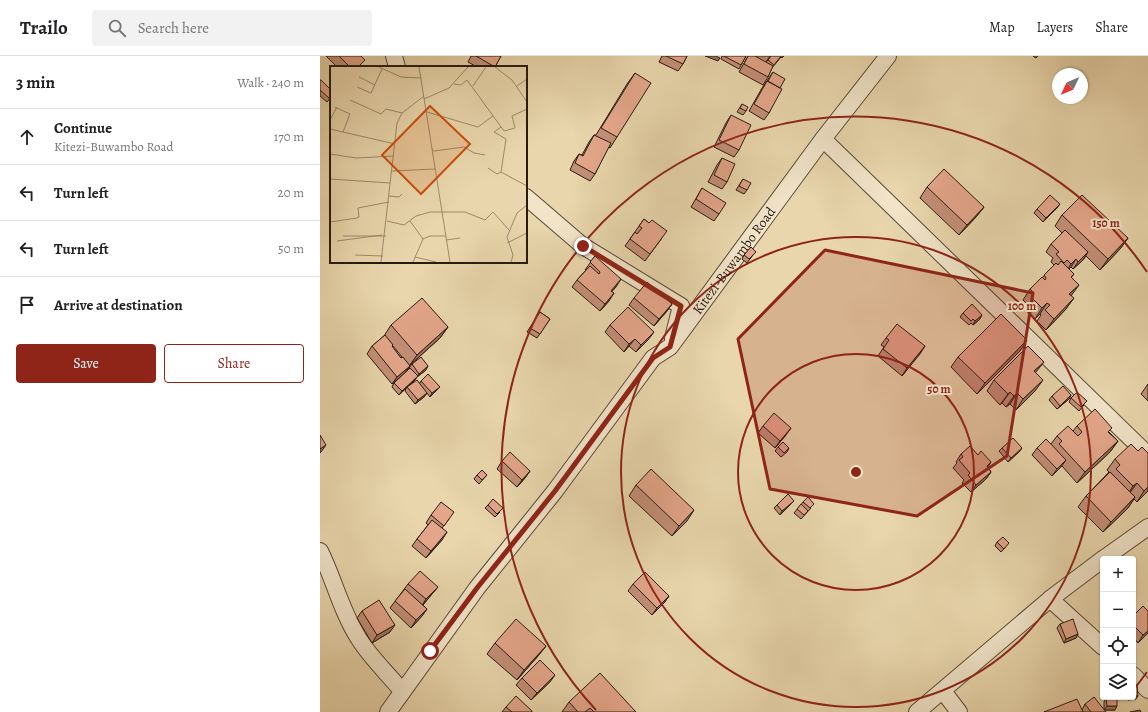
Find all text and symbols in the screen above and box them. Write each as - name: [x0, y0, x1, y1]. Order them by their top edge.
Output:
- search box: [92, 10, 372, 46]
- text: Trailo: [20, 15, 68, 41]
- icon: search: [106, 17, 128, 39]
- text: Search here: [138, 18, 209, 38]
- text: Map: [989, 18, 1015, 37]
- text: Layers: [1037, 18, 1073, 37]
- text: Share: [1095, 18, 1128, 37]
- inset map: [330, 66, 527, 263]
- north arrow: [1052, 68, 1088, 104]
- text: 3 min: [16, 71, 55, 94]
- text: Walk · 240 m: [237, 74, 304, 91]
- text: Continue: [54, 118, 112, 138]
- icon: ahead: [16, 126, 38, 148]
- text: 170 m: [274, 128, 304, 145]
- text: Kitezi-Buwambo Road: [54, 138, 173, 155]
- icon: left: [16, 182, 38, 204]
- text: Turn left: [54, 183, 109, 203]
- text: 20 m: [278, 184, 304, 201]
- street label: Kitezi-Buwambo Road: [688, 203, 780, 318]
- text: 150 m: [1092, 215, 1120, 231]
- route end: [574, 237, 592, 255]
- icon: left: [16, 238, 38, 260]
- text: Turn left: [54, 239, 109, 259]
- text: 50 m: [278, 240, 304, 257]
- icon: arrive: [16, 294, 38, 316]
- text: Arrive at destination: [54, 295, 183, 315]
- text: 100 m: [1008, 298, 1036, 314]
- button: Save: [16, 344, 156, 383]
- button: Share: [164, 344, 304, 383]
- text: 50 m: [927, 381, 951, 397]
- centre of rings: [849, 465, 863, 479]
- map controls: [1100, 556, 1136, 700]
- button: +: [1100, 556, 1136, 592]
- button: −: [1100, 592, 1136, 628]
- button: locate: [1100, 628, 1136, 664]
- route start: [421, 642, 439, 660]
- button: layers: [1100, 664, 1136, 700]

